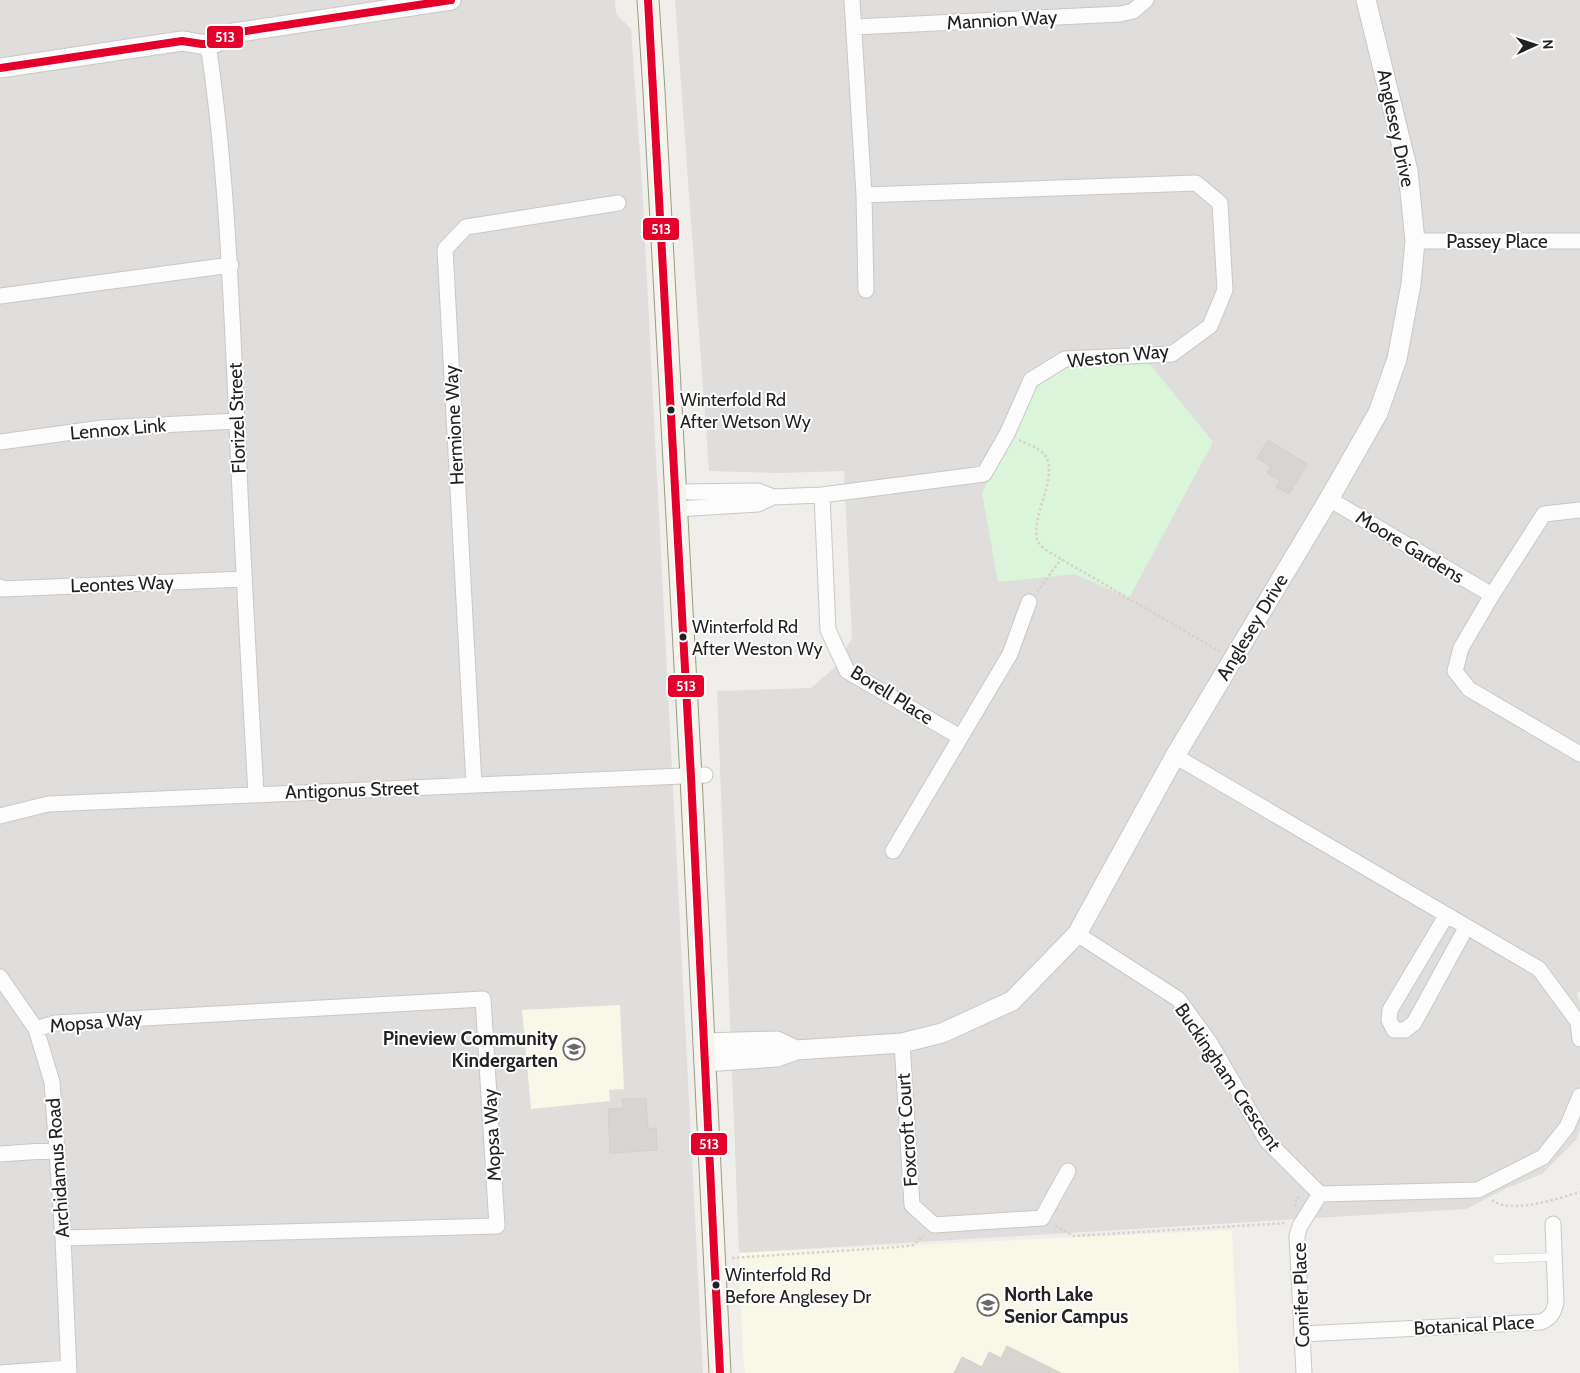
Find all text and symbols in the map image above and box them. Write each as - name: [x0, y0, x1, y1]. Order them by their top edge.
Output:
- street label: Mannion Way: [946, 6, 1058, 34]
- north arrow: [1510, 20, 1560, 70]
- line badge: 513: [206, 25, 244, 49]
- text: 513: [215, 28, 235, 46]
- text: N: [1539, 39, 1557, 50]
- street label: Anglesey Drive: [1372, 67, 1420, 189]
- line badge: 513: [642, 217, 680, 241]
- text: 513: [651, 220, 671, 238]
- street label: Passey Place: [1446, 230, 1548, 253]
- street label: Weston Way: [1066, 339, 1170, 373]
- street label: Florizel Street: [224, 362, 250, 474]
- street label: Hermione Way: [439, 364, 469, 486]
- place label: Winterfold Rd After Wetson Wy: [680, 389, 811, 433]
- marker: Winterfold Rd After Wetson Wy: [666, 405, 676, 415]
- street label: Lennox Link: [69, 413, 167, 445]
- street label: Moore Gardens: [1352, 506, 1468, 588]
- street label: Anglesey Drive: [1211, 569, 1293, 684]
- street label: Leontes Way: [70, 571, 175, 597]
- place label: Winterfold Rd After Weston Wy: [692, 616, 823, 660]
- marker: Winterfold Rd After Weston Wy: [678, 632, 688, 642]
- street label: Borell Place: [846, 661, 938, 730]
- line badge: 513: [667, 674, 705, 698]
- text: 513: [676, 677, 696, 695]
- street label: Antigonus Street: [285, 776, 420, 804]
- street label: Buckingham Crescent: [1170, 999, 1286, 1156]
- street label: Mopsa Way: [49, 1006, 144, 1038]
- place label: Pineview Community Kindergarten: [383, 1027, 559, 1072]
- school or university icon: Pineview Community Kindergarten: [562, 1037, 586, 1061]
- street label: Foxcroft Court: [892, 1072, 922, 1188]
- street label: Mopsa Way: [478, 1088, 506, 1182]
- street label: Archidamus Road: [42, 1097, 74, 1239]
- line badge: 513: [690, 1132, 728, 1156]
- text: 513: [699, 1135, 719, 1153]
- street label: Conifer Place: [1288, 1242, 1314, 1348]
- place label: Winterfold Rd Before Anglesey Dr: [725, 1264, 872, 1308]
- marker: Winterfold Rd Before Anglesey Dr: [711, 1280, 721, 1290]
- place label: North Lake Senior Campus: [1004, 1283, 1128, 1328]
- school or university icon: North Lake Senior Campus: [976, 1293, 1000, 1317]
- street label: Botanical Place: [1413, 1310, 1535, 1340]

